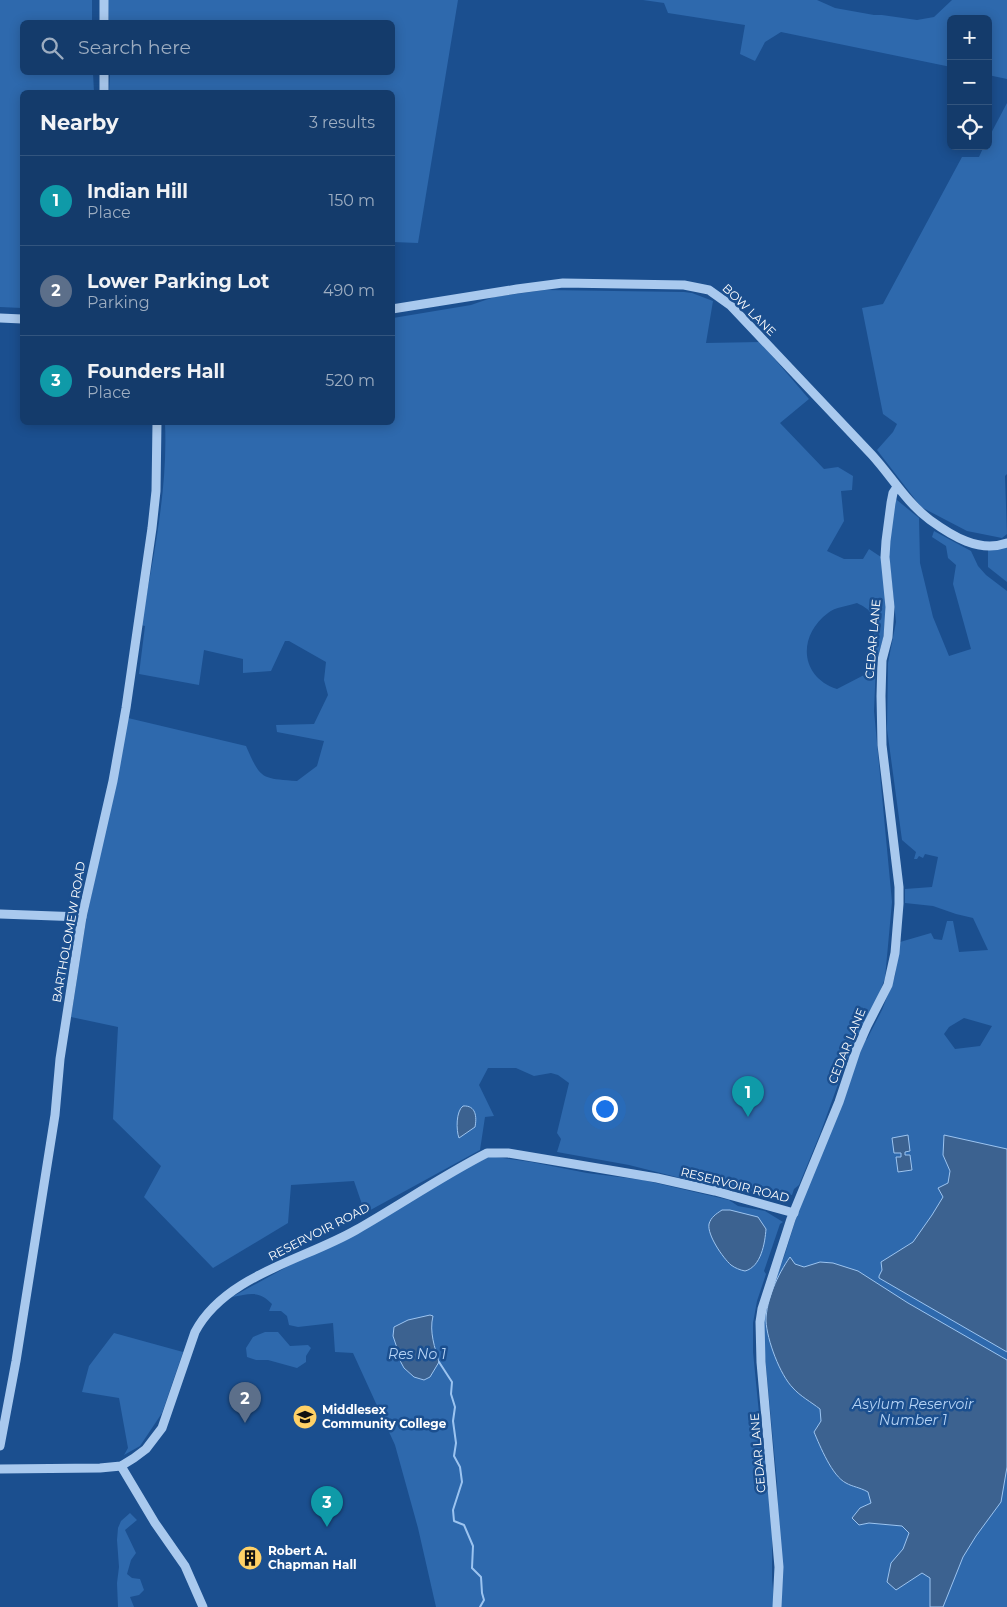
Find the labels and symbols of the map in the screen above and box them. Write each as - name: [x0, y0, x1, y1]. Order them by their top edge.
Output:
- street label: BOW LANE: [719, 280, 779, 339]
- street label: CEDAR LANE: [862, 598, 883, 680]
- street label: BARTHOLOMEW ROAD: [49, 860, 88, 1004]
- street label: CEDAR LANE: [825, 1006, 869, 1086]
- pin: 1: [732, 1076, 764, 1117]
- your location: [592, 1096, 618, 1122]
- street label: RESERVOIR ROAD: [679, 1164, 791, 1205]
- street label: RESERVOIR ROAD: [266, 1200, 372, 1264]
- water label: Res No 1: [388, 1345, 446, 1363]
- pin: 2: [229, 1382, 261, 1423]
- water label: Asylum Reservoir Number 1: [851, 1395, 974, 1429]
- place label: Middlesex Community College: [322, 1402, 447, 1431]
- school or university icon: Middlesex Community College: [292, 1404, 318, 1430]
- street label: CEDAR LANE: [747, 1412, 768, 1494]
- pin: 3: [311, 1486, 343, 1527]
- place label: Robert A. Chapman Hall: [268, 1543, 357, 1572]
- building icon: Robert A. Chapman Hall: [237, 1545, 263, 1571]

